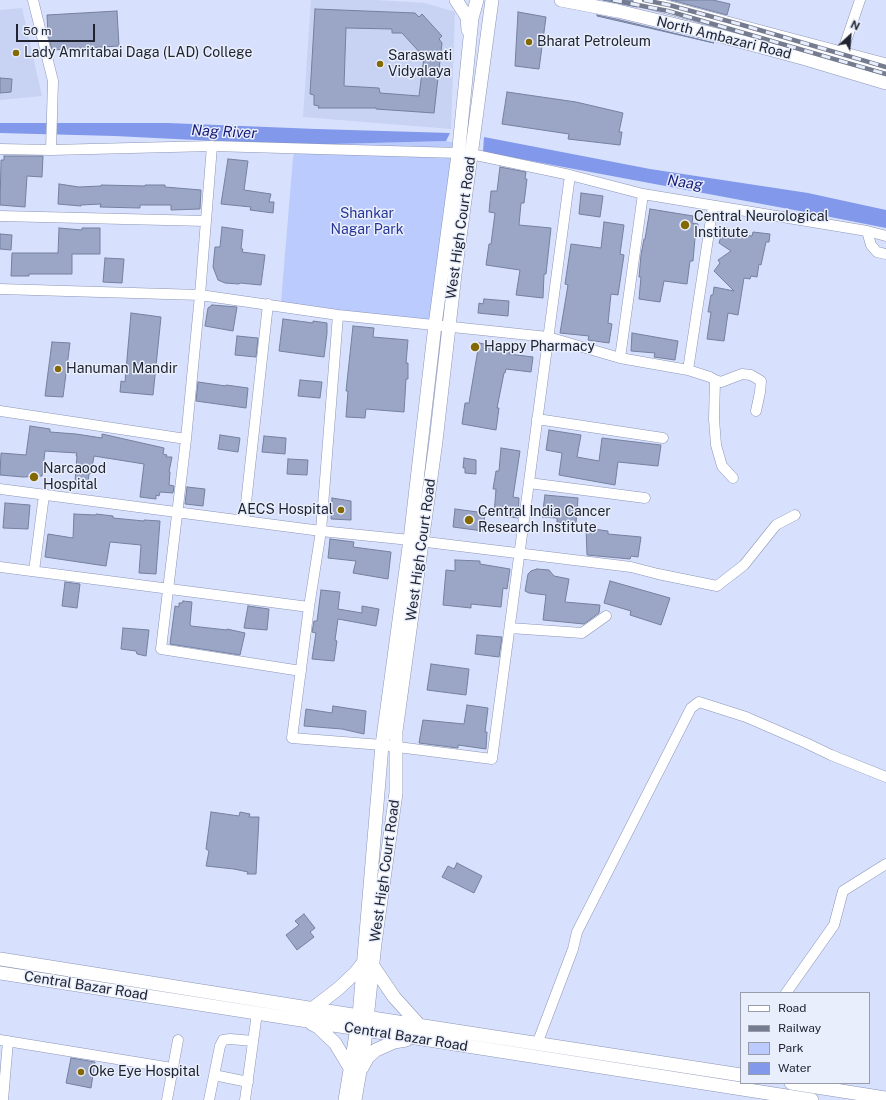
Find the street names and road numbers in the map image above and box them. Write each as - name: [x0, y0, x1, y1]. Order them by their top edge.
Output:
- street label: North Ambazari Road: [655, 13, 793, 63]
- street label: West High Court Road: [443, 156, 479, 300]
- street label: West High Court Road: [403, 478, 439, 622]
- street label: West High Court Road: [367, 799, 403, 943]
- street label: Central Bazar Road: [23, 968, 149, 1004]
- street label: Central Bazar Road: [343, 1019, 469, 1055]

